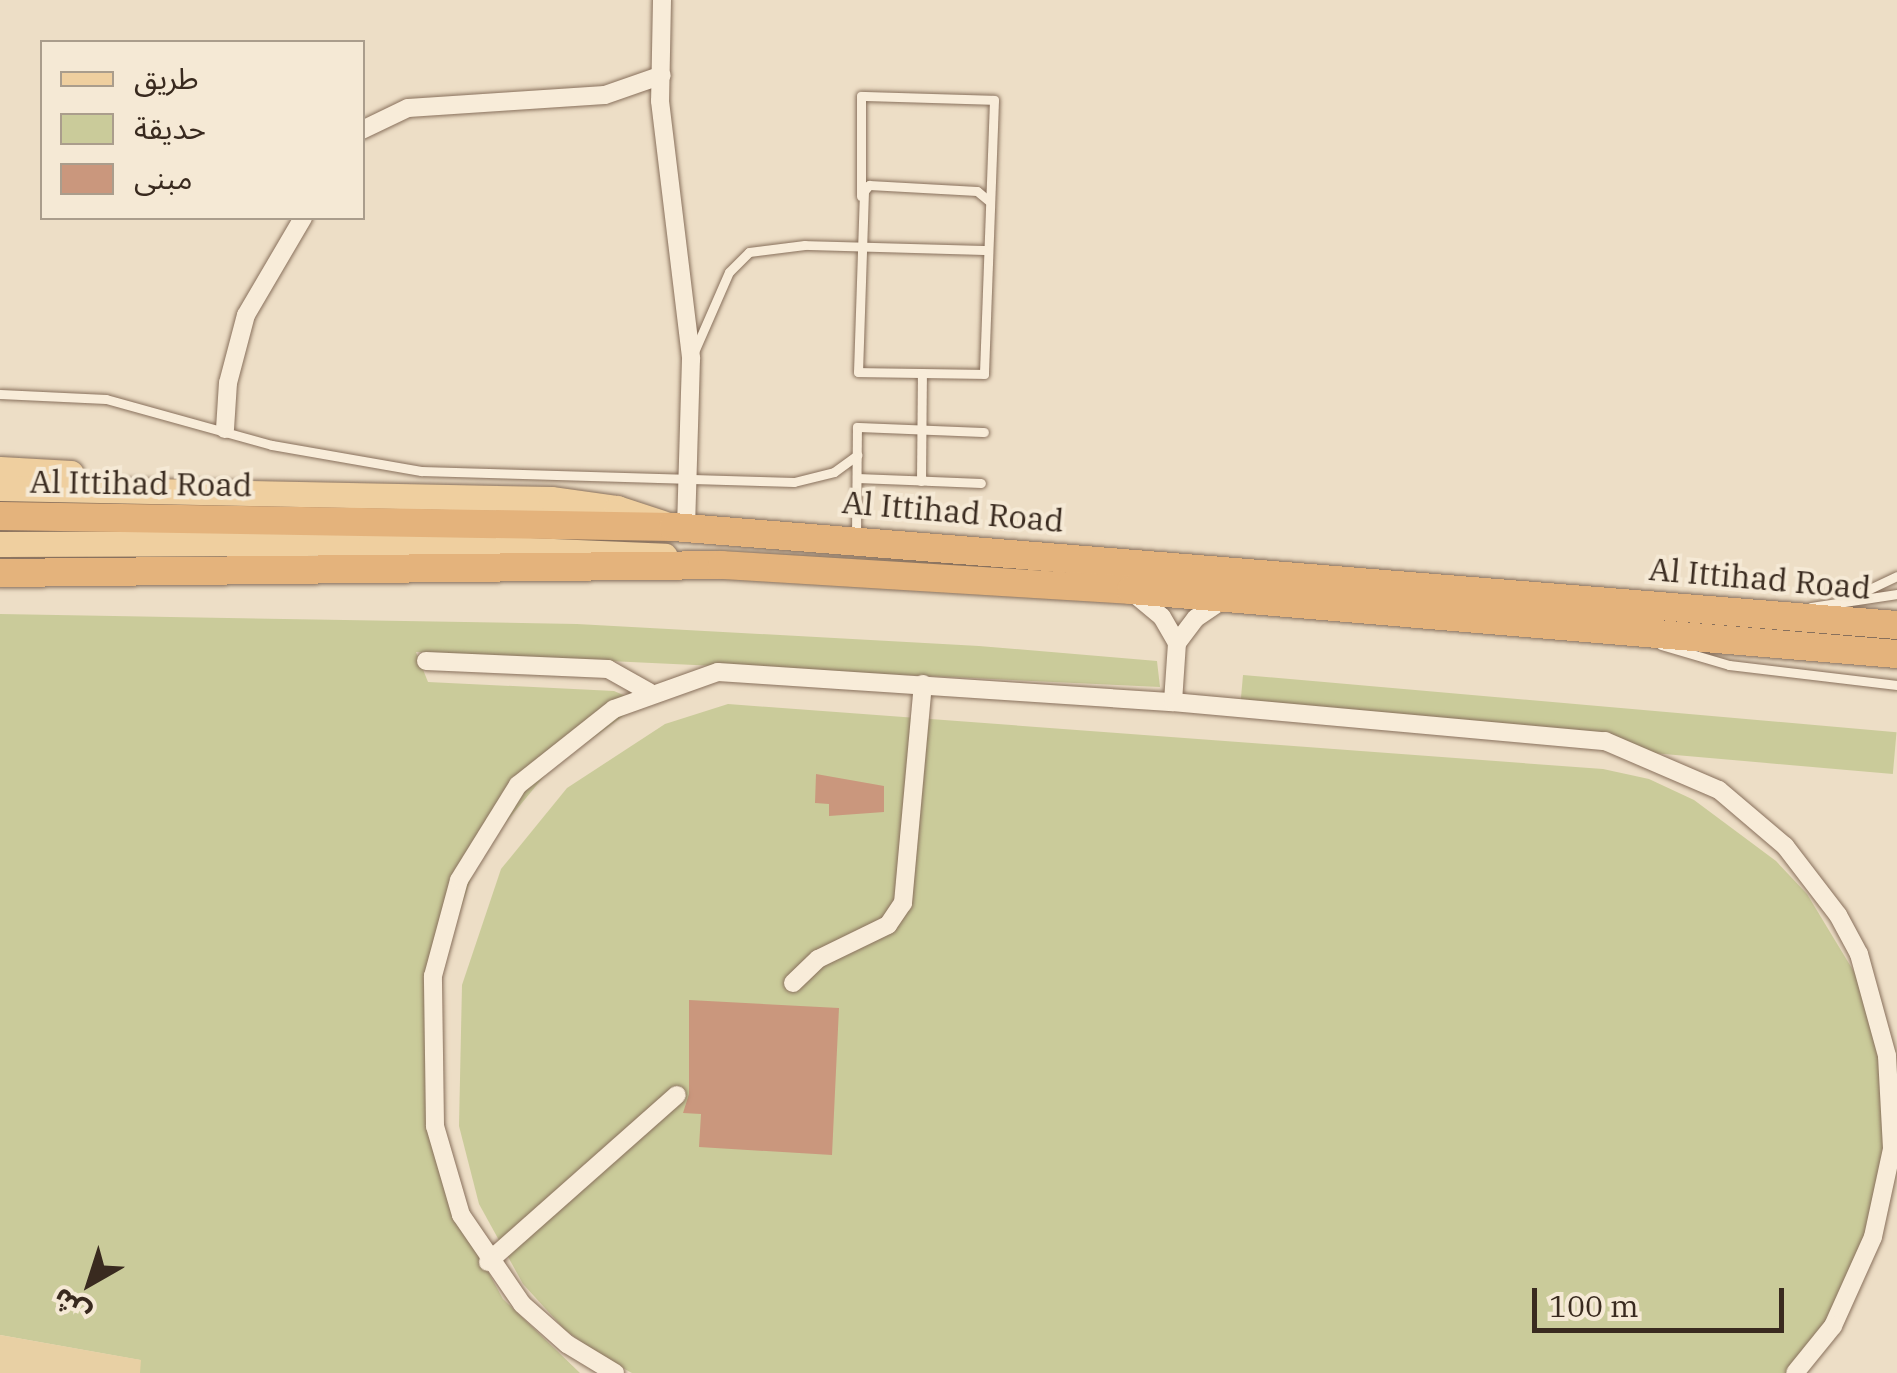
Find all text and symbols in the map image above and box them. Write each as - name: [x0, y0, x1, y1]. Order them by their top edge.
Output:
- legend: [40, 40, 365, 220]
- text: طريق: [134, 58, 199, 97]
- text: حديقة: [134, 108, 206, 147]
- text: مبنى: [134, 158, 192, 197]
- street label: Al Ittihad Road: [29, 462, 253, 504]
- street label: Al Ittihad Road: [840, 482, 1066, 540]
- street label: Al Ittihad Road: [1647, 549, 1873, 607]
- north arrow: [40, 1233, 140, 1333]
- scale bar: [1537, 1268, 1790, 1330]
- text: ش: [44, 1280, 97, 1333]
- text: 100 m: [1549, 1286, 1639, 1325]

